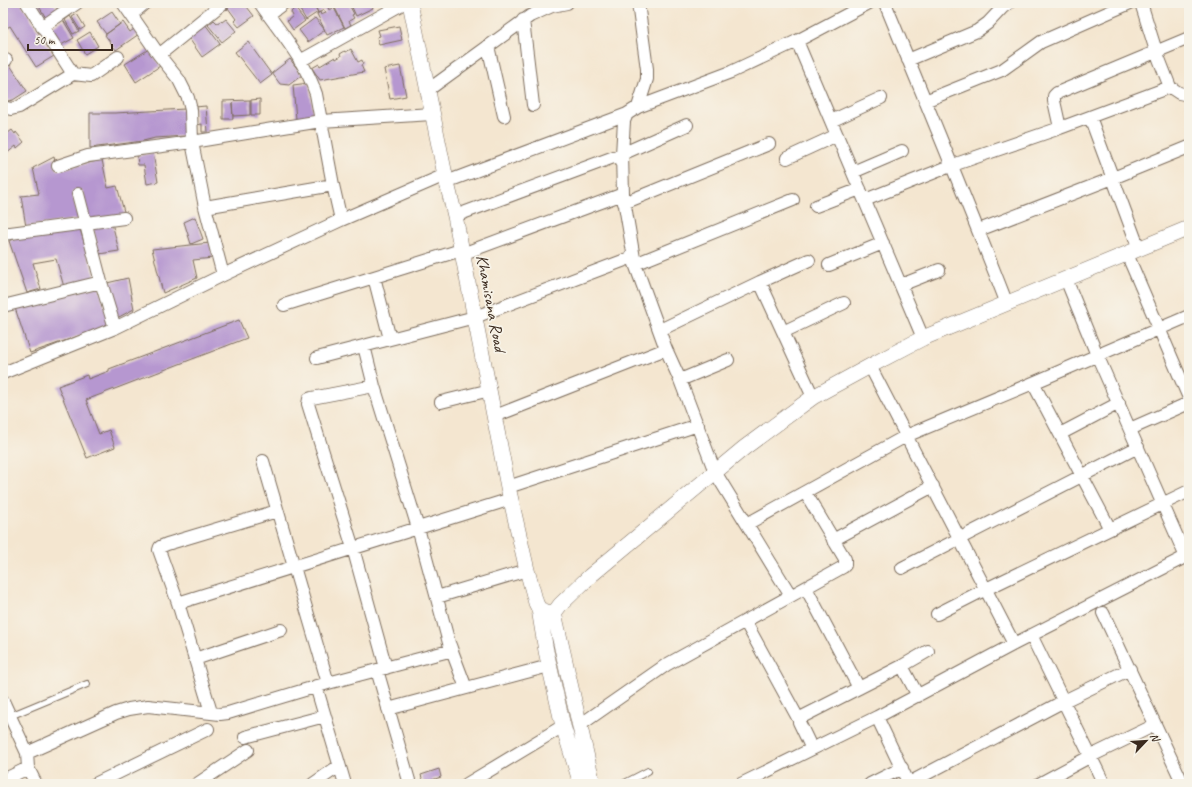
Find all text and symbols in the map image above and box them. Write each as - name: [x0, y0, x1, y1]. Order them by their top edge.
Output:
- scale bar: [28, 26, 112, 52]
- text: 50 m: [34, 32, 56, 48]
- street label: Khamisana Road: [471, 253, 511, 356]
- north arrow: [1126, 721, 1166, 761]
- text: N: [1147, 731, 1164, 745]

